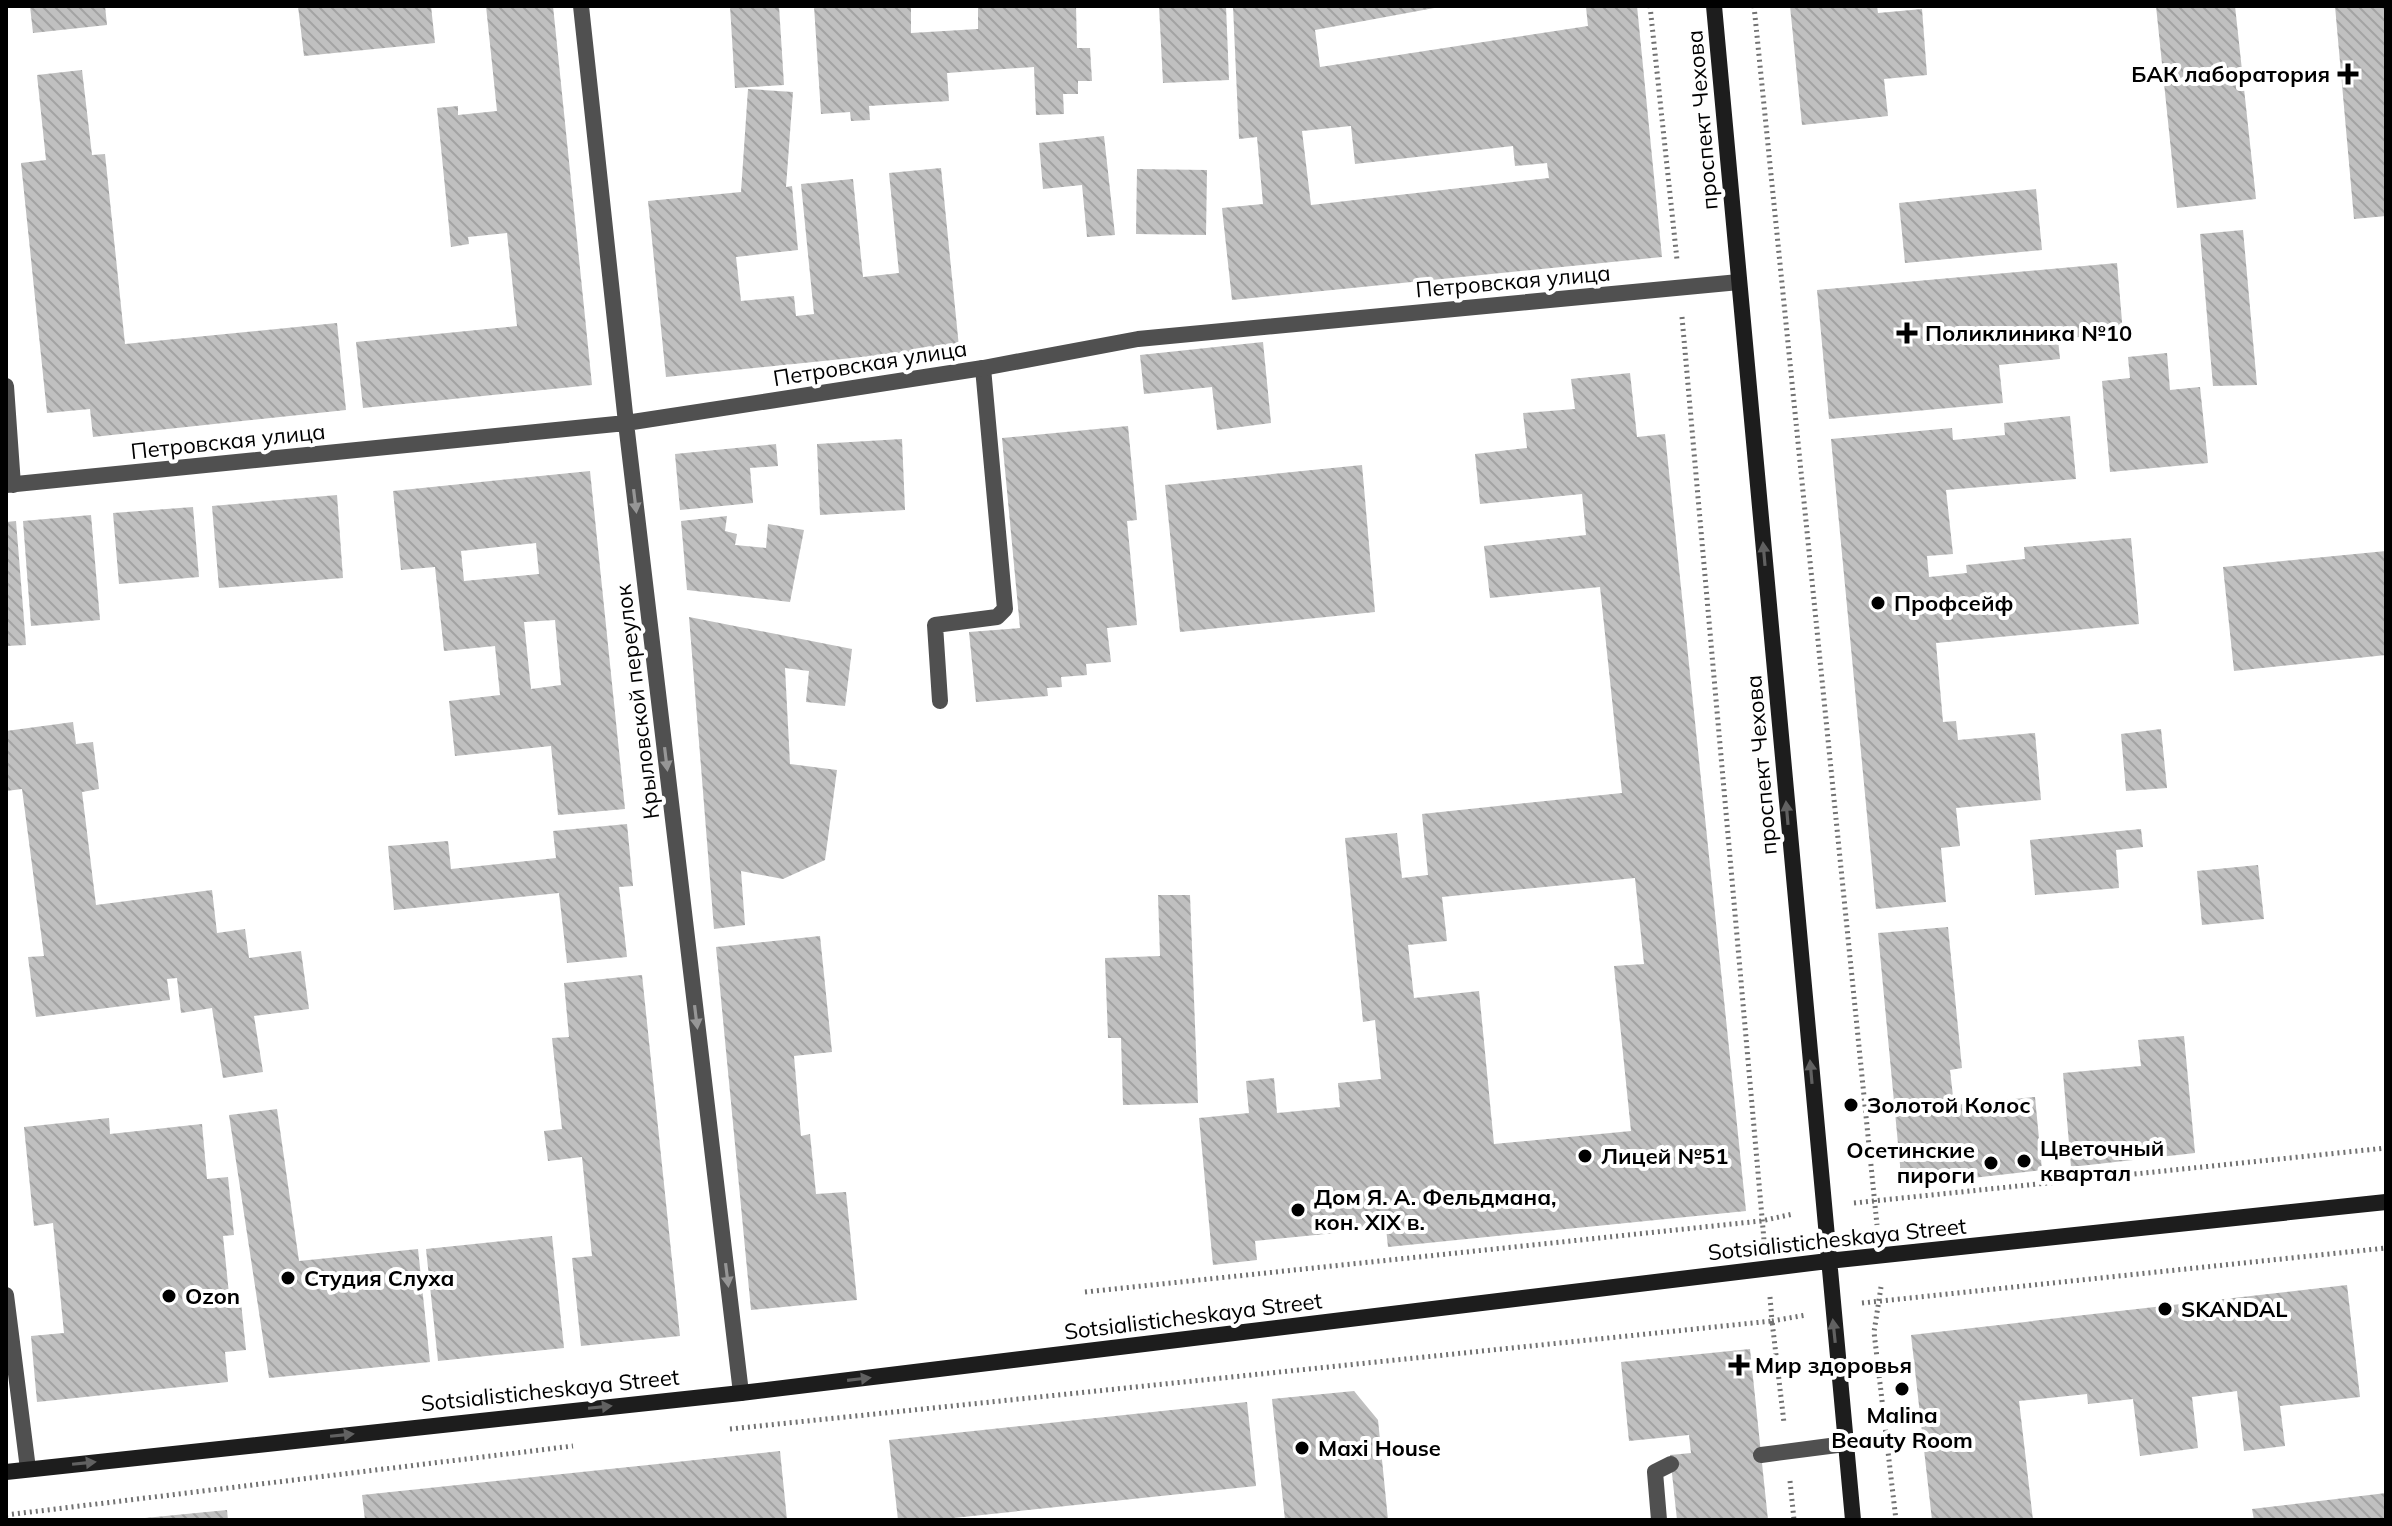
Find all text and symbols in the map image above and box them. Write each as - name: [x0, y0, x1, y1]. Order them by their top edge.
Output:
- street label: проспект Чехова: [1680, 29, 1724, 211]
- place label: БАК лаборатория: [2131, 60, 2330, 88]
- marker: БАК лаборатория: [2337, 63, 2359, 85]
- street label: Петровская улица: [1414, 259, 1612, 303]
- place label: Поликлиника №10: [1925, 319, 2132, 347]
- marker: Поликлиника №10: [1896, 322, 1918, 344]
- street label: Петровская улица: [771, 334, 969, 392]
- street label: Петровская улица: [129, 417, 327, 465]
- one-way arrow: [629, 489, 642, 514]
- one-way arrow: [1757, 541, 1770, 566]
- street label: Крыловской переулок: [609, 583, 665, 821]
- place label: Профсейф: [1894, 589, 2013, 617]
- marker: Профсейф: [1869, 594, 1887, 612]
- street label: проспект Чехова: [1739, 674, 1783, 856]
- one-way arrow: [659, 747, 672, 772]
- one-way arrow: [1781, 800, 1794, 825]
- one-way arrow: [690, 1005, 703, 1030]
- one-way arrow: [1804, 1059, 1817, 1084]
- place label: Золотой Колос: [1867, 1091, 2031, 1119]
- marker: Золотой Колос: [1842, 1096, 1860, 1114]
- place label: Цветочный квартал: [2040, 1134, 2164, 1187]
- place label: Осетинские пироги: [1846, 1136, 1975, 1189]
- place label: Лицей №51: [1601, 1142, 1728, 1170]
- marker: Лицей №51: [1576, 1147, 1594, 1165]
- marker: Цветочный квартал: [2015, 1152, 2033, 1170]
- marker: Осетинские пироги: [1982, 1154, 2000, 1172]
- place label: Дом Я. А. Фельдмана, кон. ХIХ в.: [1314, 1183, 1557, 1236]
- marker: Дом Я. А. Фельдмана, кон. ХIХ в.: [1289, 1201, 1307, 1219]
- street label: Sotsialisticheskaya Street: [1706, 1211, 1968, 1266]
- one-way arrow: [721, 1263, 734, 1288]
- place label: Студия Слуха: [304, 1264, 455, 1292]
- marker: Студия Слуха: [279, 1269, 297, 1287]
- place label: Ozon: [185, 1282, 240, 1310]
- street label: Sotsialisticheskaya Street: [1062, 1286, 1324, 1346]
- marker: Ozon: [160, 1287, 178, 1305]
- place label: SKANDAL: [2181, 1295, 2288, 1323]
- marker: SKANDAL: [2156, 1300, 2174, 1318]
- one-way arrow: [1827, 1318, 1840, 1343]
- place label: Мир здоровья: [1755, 1351, 1912, 1379]
- marker: Мир здоровья: [1730, 1356, 1748, 1374]
- street label: Sotsialisticheskaya Street: [419, 1362, 681, 1417]
- one-way arrow: [847, 1373, 872, 1386]
- marker: Malina Beauty Room: [1893, 1380, 1911, 1398]
- one-way arrow: [588, 1400, 613, 1413]
- place label: Malina Beauty Room: [1831, 1401, 1973, 1454]
- one-way arrow: [330, 1429, 355, 1442]
- place label: Maxi House: [1318, 1434, 1441, 1462]
- marker: Maxi House: [1293, 1439, 1311, 1457]
- one-way arrow: [71, 1457, 96, 1470]

